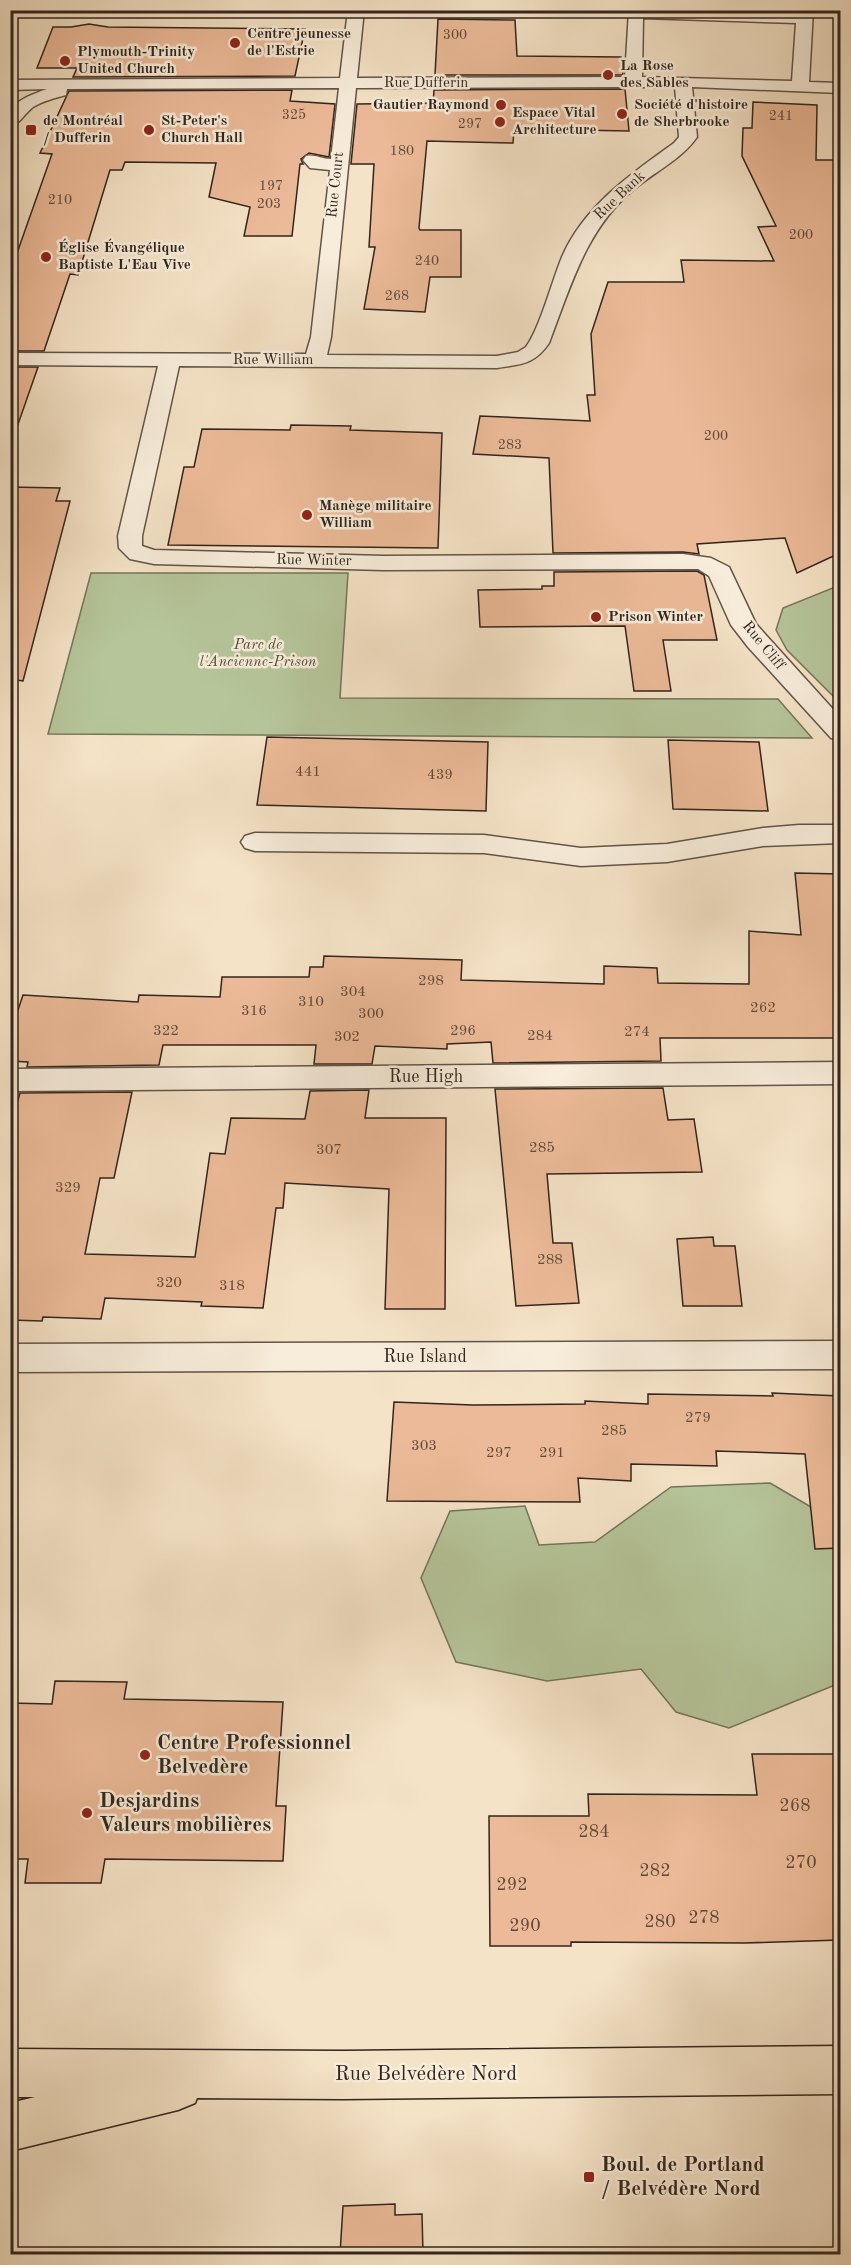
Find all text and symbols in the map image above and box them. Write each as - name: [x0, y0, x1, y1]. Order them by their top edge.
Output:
- place label: Centre jeunesse de l'Estrie: [247, 27, 351, 59]
- house number: 300: [443, 28, 467, 42]
- marker: Centre jeunesse de l'Estrie: [228, 36, 242, 50]
- place label: Plymouth-Trinity United Church: [77, 45, 195, 77]
- marker: Plymouth-Trinity United Church: [58, 54, 72, 68]
- place label: La Rose des Sables: [620, 59, 689, 91]
- marker: La Rose des Sables: [601, 68, 615, 82]
- street label: Rue Dufferin: [384, 76, 468, 91]
- place label: Gautier Raymond: [373, 98, 489, 113]
- marker: Gautier Raymond: [494, 98, 508, 112]
- place label: Société d'histoire de Sherbrooke: [634, 98, 748, 130]
- place label: Espace Vital Architecture: [512, 106, 597, 138]
- marker: Société d'histoire de Sherbrooke: [615, 107, 629, 121]
- house number: 325: [282, 108, 306, 122]
- house number: 241: [769, 109, 793, 123]
- place label: de Montréal / Dufferin: [43, 114, 123, 146]
- place label: St-Peter's Church Hall: [161, 114, 243, 146]
- marker: Espace Vital Architecture: [493, 115, 507, 129]
- house number: 297: [458, 117, 482, 131]
- marker: de Montréal / Dufferin: [24, 123, 38, 137]
- marker: St-Peter's Church Hall: [142, 123, 156, 137]
- house number: 180: [390, 144, 414, 158]
- street label: Rue Court: [325, 151, 347, 219]
- street label: Rue Bank: [592, 169, 648, 223]
- house number: 197: [259, 179, 283, 193]
- house number: 210: [48, 193, 72, 207]
- house number: 203: [257, 197, 281, 211]
- house number: 200: [789, 228, 813, 242]
- place label: Église Évangélique Baptiste L'Eau Vive: [58, 238, 191, 273]
- marker: Église Évangélique Baptiste L'Eau Vive: [39, 250, 53, 264]
- house number: 240: [415, 254, 439, 268]
- house number: 268: [385, 289, 409, 303]
- street label: Rue William: [233, 353, 313, 368]
- house number: 200: [704, 429, 728, 443]
- house number: 283: [498, 438, 522, 452]
- place label: Manège militaire William: [319, 499, 432, 531]
- marker: Manège militaire William: [300, 508, 314, 522]
- street label: Rue Winter: [276, 553, 352, 569]
- marker: Prison Winter: [589, 610, 603, 624]
- place label: Prison Winter: [608, 610, 704, 625]
- street label: Rue Cliff: [739, 619, 788, 674]
- park label: Parc de l'Ancienne-Prison: [200, 638, 317, 670]
- house number: 441: [295, 765, 321, 780]
- house number: 439: [427, 768, 453, 783]
- house number: 298: [418, 974, 444, 989]
- house number: 304: [340, 985, 366, 1000]
- house number: 310: [298, 995, 324, 1010]
- house number: 262: [750, 1001, 776, 1016]
- house number: 316: [241, 1004, 267, 1019]
- house number: 300: [358, 1007, 384, 1022]
- house number: 322: [153, 1024, 179, 1039]
- house number: 296: [450, 1024, 476, 1039]
- house number: 274: [624, 1025, 650, 1040]
- house number: 284: [527, 1029, 553, 1044]
- house number: 302: [334, 1030, 360, 1045]
- street label: Rue High: [389, 1068, 463, 1086]
- house number: 285: [529, 1141, 555, 1156]
- house number: 307: [316, 1143, 342, 1158]
- house number: 329: [55, 1181, 81, 1196]
- house number: 288: [537, 1253, 563, 1268]
- house number: 320: [156, 1276, 182, 1291]
- house number: 318: [219, 1279, 245, 1294]
- street label: Rue Island: [383, 1348, 467, 1366]
- house number: 279: [685, 1411, 711, 1426]
- house number: 285: [601, 1424, 627, 1439]
- house number: 303: [411, 1439, 437, 1454]
- house number: 297: [486, 1446, 512, 1461]
- house number: 291: [539, 1446, 565, 1461]
- place label: Centre Professionnel Belvedère: [157, 1733, 351, 1778]
- marker: Centre Professionnel Belvedère: [138, 1748, 152, 1762]
- place label: Desjardins Valeurs mobilières: [99, 1791, 271, 1836]
- house number: 268: [779, 1797, 811, 1815]
- marker: Desjardins Valeurs mobilières: [80, 1806, 94, 1820]
- house number: 284: [578, 1823, 610, 1841]
- house number: 270: [785, 1854, 817, 1872]
- house number: 282: [639, 1862, 671, 1880]
- house number: 292: [496, 1876, 528, 1894]
- house number: 278: [688, 1909, 720, 1927]
- house number: 280: [644, 1913, 676, 1931]
- house number: 290: [509, 1917, 541, 1935]
- street label: Rue Belvédère Nord: [335, 2064, 517, 2085]
- place label: Boul. de Portland / Belvédère Nord: [601, 2155, 764, 2200]
- marker: Boul. de Portland / Belvédère Nord: [582, 2170, 596, 2184]

